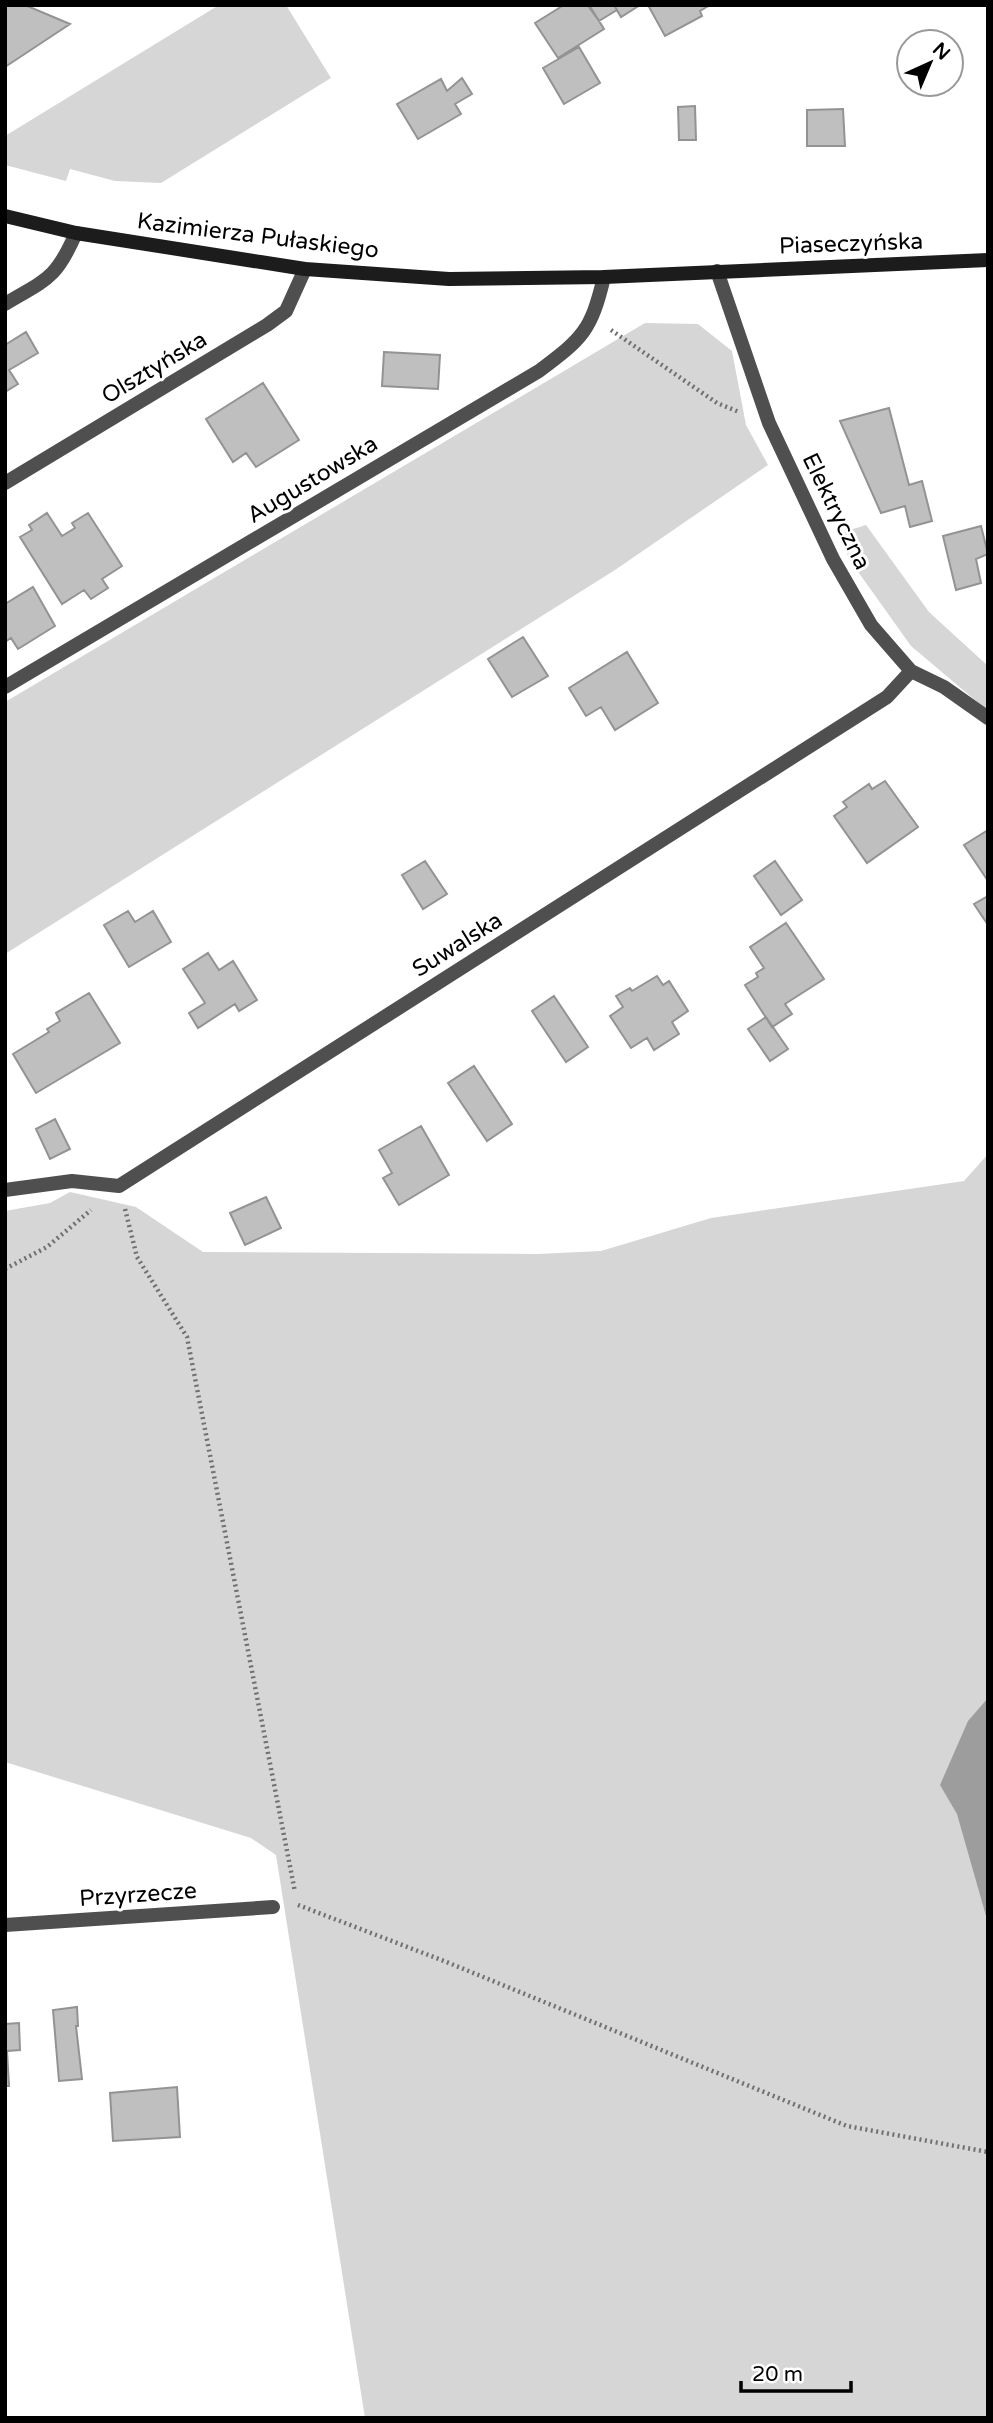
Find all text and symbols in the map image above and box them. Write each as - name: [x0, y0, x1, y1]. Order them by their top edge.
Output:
- north arrow: [895, 28, 965, 98]
- text: N: [928, 38, 954, 65]
- street label: Kazimierza Pułaskiego: [135, 207, 380, 265]
- street label: Piaseczyńska: [778, 227, 924, 261]
- street label: Olsztyńska: [97, 325, 212, 410]
- street label: Augustowska: [242, 430, 383, 530]
- street label: Elektryczna: [796, 449, 876, 574]
- street label: Suwalska: [407, 906, 508, 983]
- street label: Przyrzecze: [78, 1877, 198, 1913]
- scale bar: [741, 2350, 851, 2394]
- text: 20 m: [752, 2362, 803, 2387]

